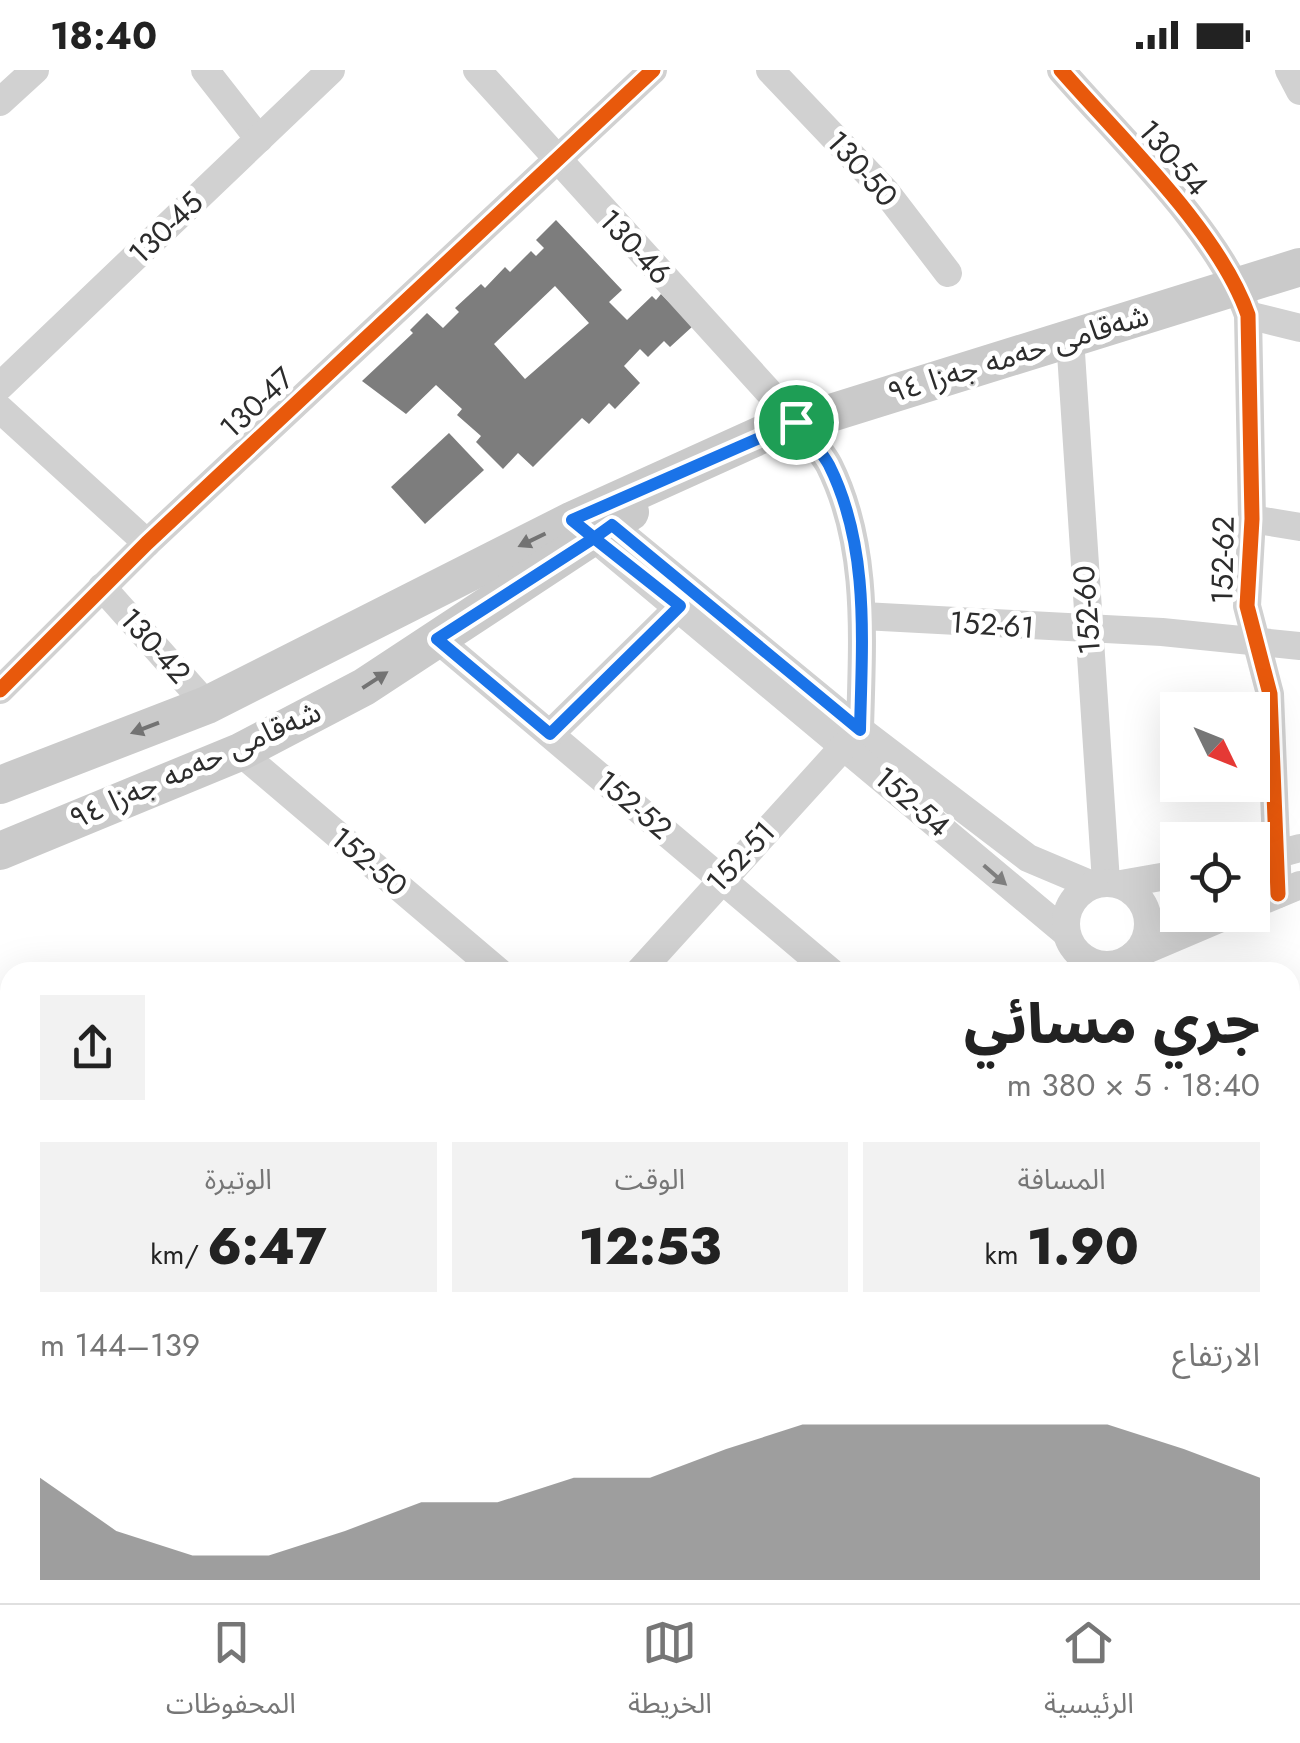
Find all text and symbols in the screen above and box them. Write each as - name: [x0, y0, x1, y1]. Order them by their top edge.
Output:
- text: 18:40: [50, 8, 157, 63]
- street label: 130-54: [1128, 110, 1219, 205]
- street label: 130-50: [817, 121, 908, 216]
- street label: 130-45: [119, 181, 212, 274]
- street label: 130-46: [589, 199, 681, 294]
- street label: شەقامی حەمە جەزا ٩٤: [882, 293, 1154, 414]
- street label: 130-47: [210, 357, 303, 448]
- pin: [754, 380, 839, 465]
- icon: arrive: [769, 395, 824, 450]
- street label: 152-62: [1200, 516, 1245, 604]
- one-way arrow: [517, 532, 546, 549]
- street label: 152-60: [1062, 564, 1111, 656]
- street label: 130-42: [110, 598, 201, 693]
- street label: 152-61: [948, 600, 1036, 649]
- one-way arrow: [361, 671, 389, 689]
- street label: شەقامی حەمە جەزا ٩٤: [62, 690, 328, 839]
- north arrow: [1160, 692, 1270, 802]
- map controls: [1160, 692, 1270, 932]
- one-way arrow: [130, 721, 160, 737]
- street label: 152-54: [865, 756, 960, 847]
- street label: 152-52: [587, 760, 682, 849]
- street label: 152-51: [696, 811, 785, 902]
- street label: 152-50: [322, 817, 417, 907]
- button: locate: [1160, 822, 1270, 932]
- one-way arrow: [983, 864, 1008, 886]
- text: جري مسائي: [964, 984, 1260, 1064]
- button: share: [40, 995, 145, 1100]
- text: 18:40 · 5 × 380 m: [1007, 1062, 1260, 1108]
- text: الوتيرة: [205, 1159, 272, 1200]
- text: الوقت: [615, 1159, 685, 1200]
- text: المسافة: [1018, 1159, 1106, 1200]
- text: 6:47: [207, 1210, 326, 1283]
- text: 12:53: [579, 1210, 721, 1283]
- text: 1.90: [1027, 1210, 1139, 1283]
- text: /km: [150, 1234, 207, 1275]
- text: km: [985, 1234, 1027, 1275]
- text: 139–144 m: [40, 1322, 200, 1368]
- text: الارتفاع: [1172, 1332, 1260, 1378]
- tab: المحفوظات: [166, 1615, 296, 1734]
- tab: الخريطة: [628, 1615, 712, 1734]
- tab: الرئيسية: [1044, 1615, 1134, 1734]

